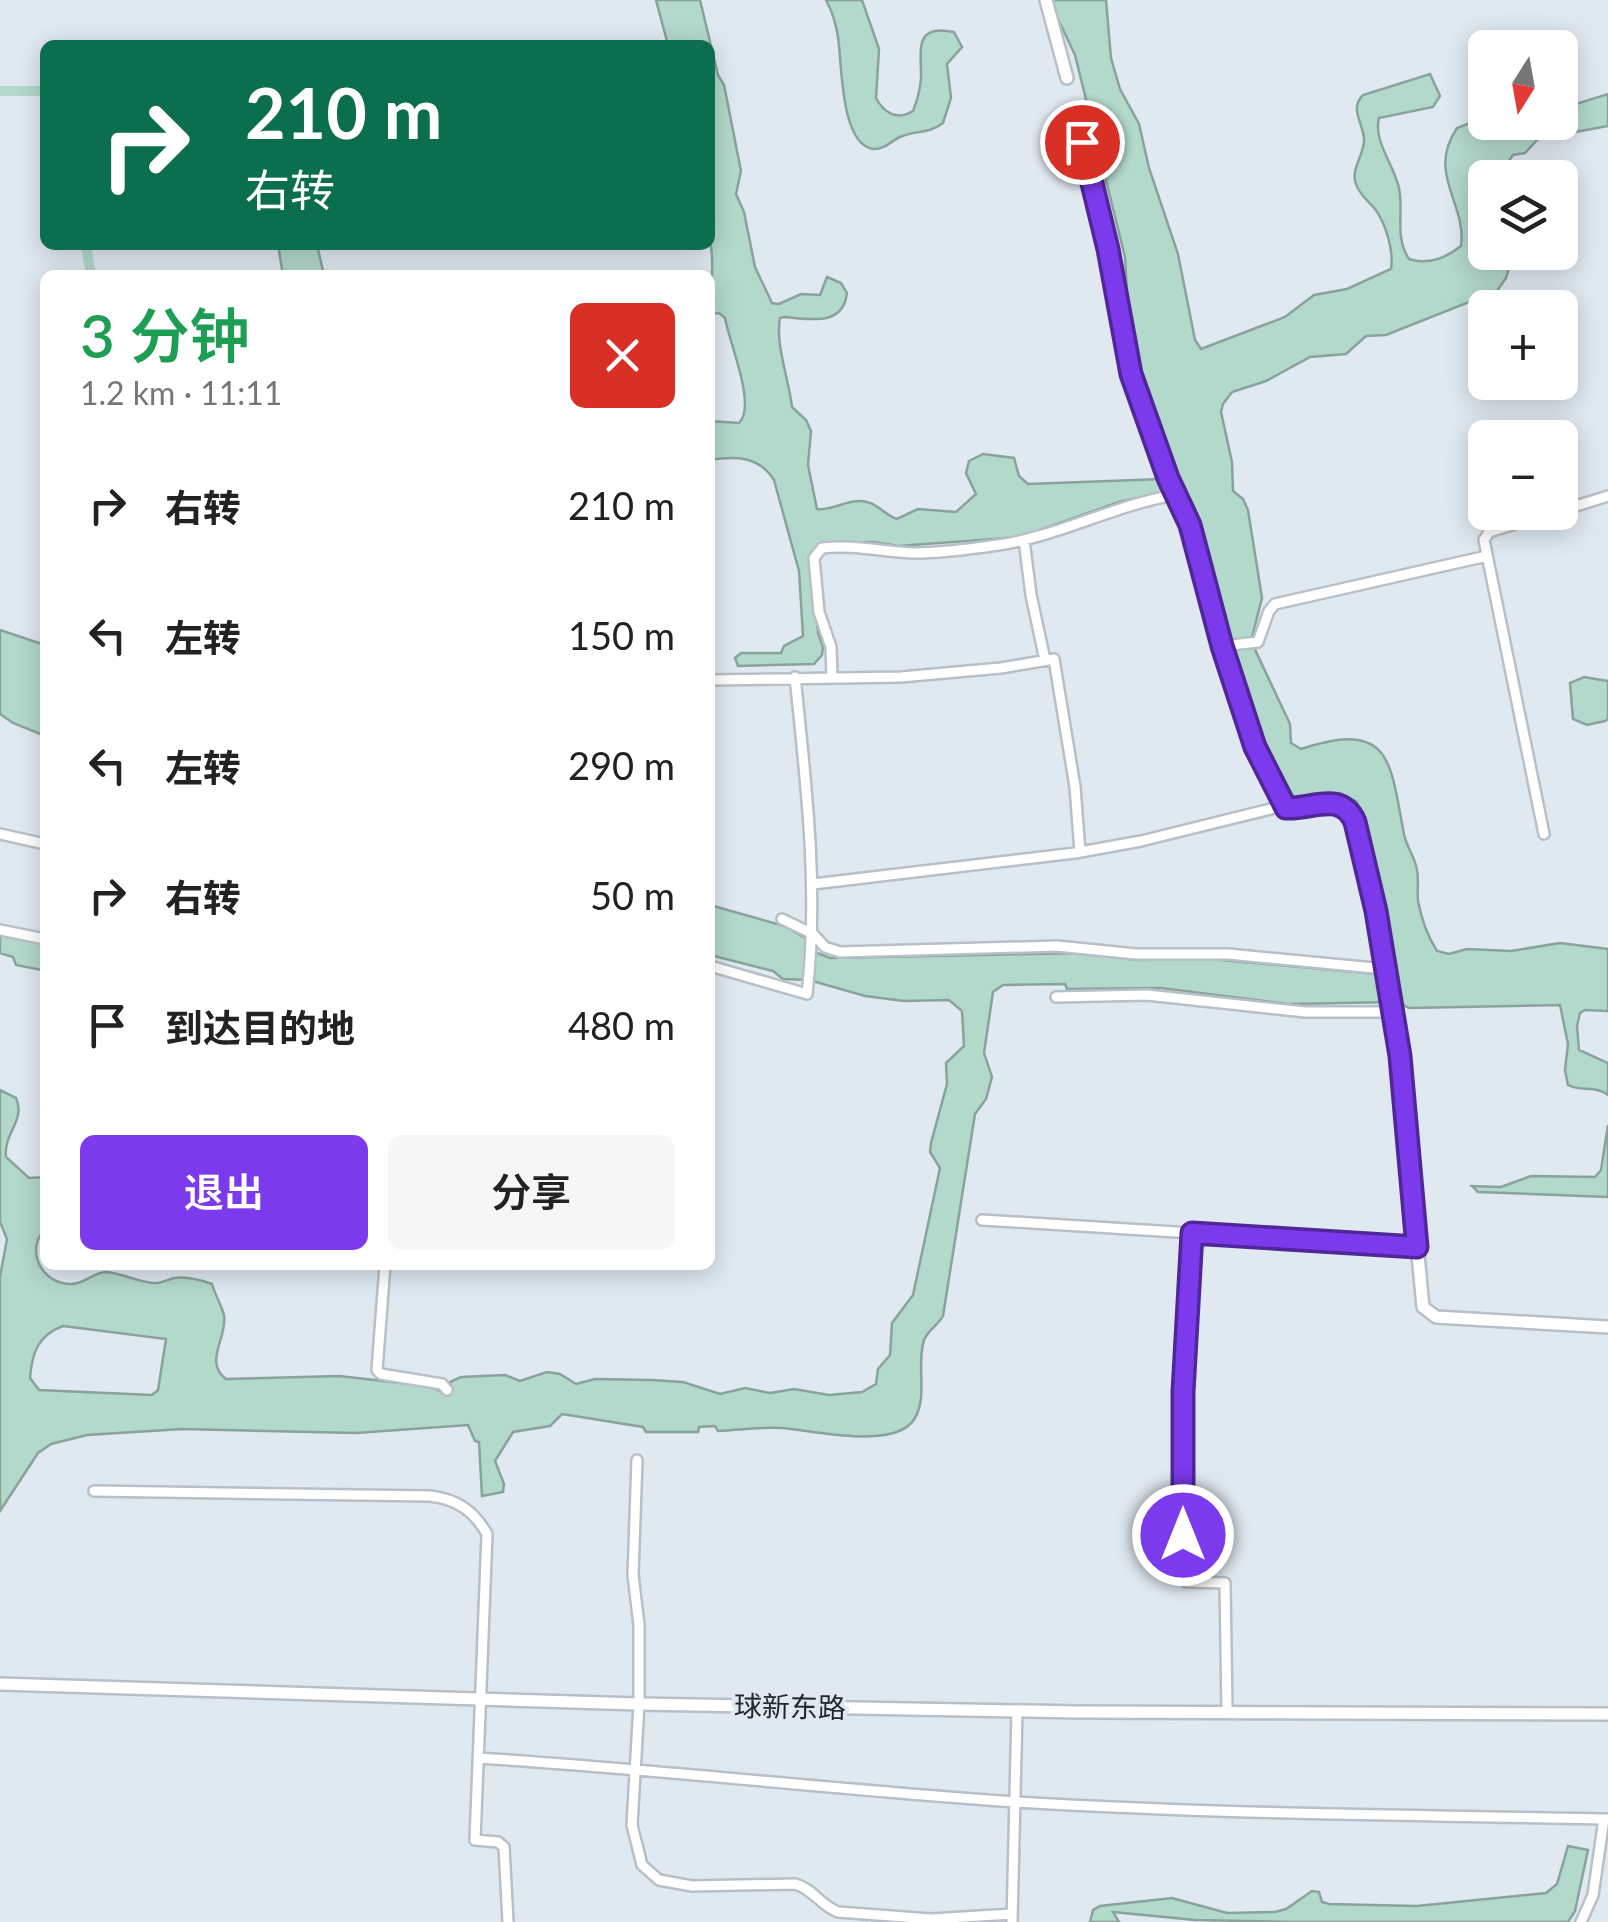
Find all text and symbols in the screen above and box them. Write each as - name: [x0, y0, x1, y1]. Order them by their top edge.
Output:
- north arrow: [1468, 30, 1578, 140]
- map controls: [1468, 30, 1578, 530]
- text: 210 m: [245, 70, 442, 154]
- icon: right: [80, 80, 210, 210]
- pin: [1040, 100, 1125, 185]
- icon: arrive: [1055, 115, 1110, 170]
- button: layers: [1468, 160, 1578, 270]
- text: 右转: [245, 163, 335, 217]
- button: +: [1468, 290, 1578, 400]
- text: 3 分钟: [80, 299, 250, 371]
- button: close: [570, 303, 675, 408]
- text: 1.2 km · 11:11: [80, 373, 282, 412]
- button: −: [1468, 420, 1578, 530]
- icon: right: [80, 478, 135, 533]
- text: 210 m: [568, 482, 675, 528]
- text: 右转: [165, 484, 241, 530]
- icon: left: [80, 608, 135, 663]
- text: 150 m: [568, 612, 675, 658]
- text: 左转: [165, 614, 241, 660]
- icon: left: [80, 738, 135, 793]
- text: 290 m: [568, 742, 675, 788]
- text: 左转: [165, 744, 241, 790]
- icon: right: [80, 868, 135, 923]
- text: 50 m: [590, 872, 675, 918]
- text: 右转: [165, 874, 241, 920]
- icon: arrive: [80, 998, 135, 1053]
- text: 480 m: [568, 1002, 675, 1048]
- text: 到达目的地: [165, 1004, 355, 1050]
- button: 退出: [80, 1135, 368, 1250]
- button: 分享: [388, 1135, 675, 1250]
- position arrow: [1131, 1483, 1235, 1587]
- street label: 球新东路: [734, 1688, 846, 1724]

